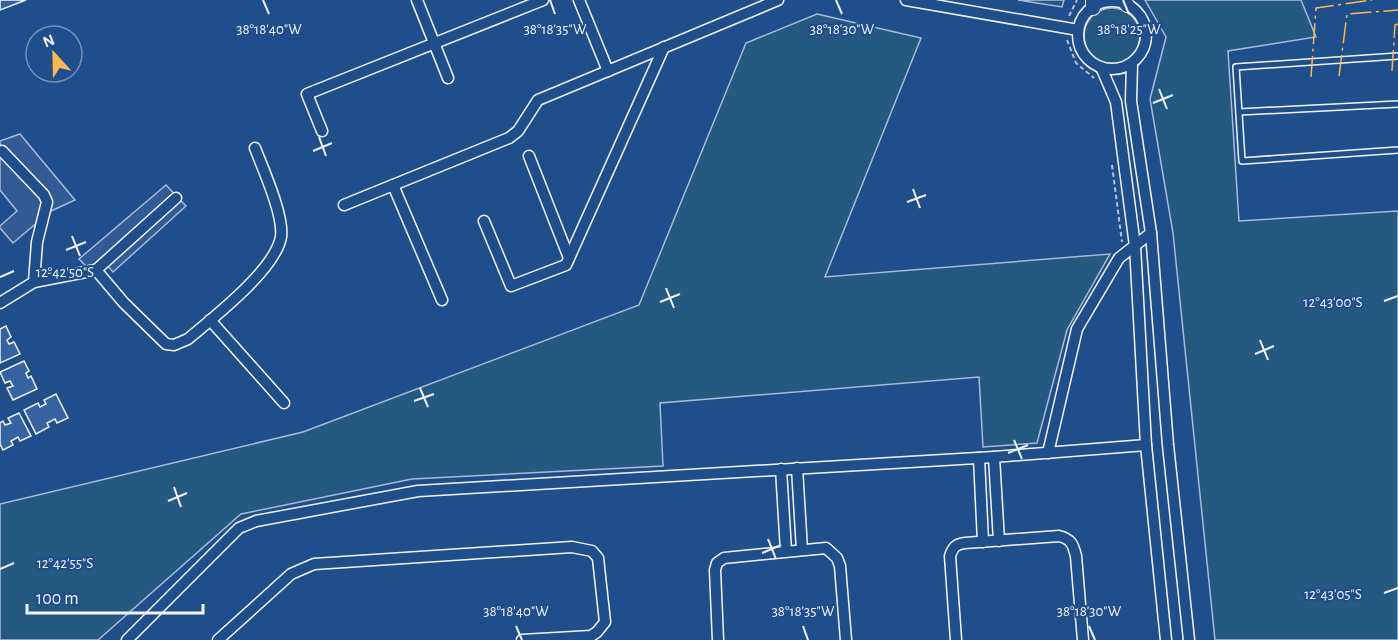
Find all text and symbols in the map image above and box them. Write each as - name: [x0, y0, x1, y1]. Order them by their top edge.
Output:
- text: 38°18'40"W: [236, 22, 302, 37]
- text: 38°18'35"W: [524, 22, 587, 37]
- text: 38°18'30"W: [810, 22, 875, 37]
- text: 38°18'25"W: [1097, 22, 1161, 37]
- north arrow: [24, 24, 84, 84]
- text: N: [41, 32, 57, 51]
- text: 12°42'50"S: [36, 265, 94, 280]
- text: 12°43'00"S: [1303, 295, 1363, 310]
- text: 12°42'55"S: [37, 556, 93, 571]
- scale bar: [27, 577, 202, 615]
- text: 12°43'05"S: [1304, 587, 1362, 602]
- text: 100 m: [36, 590, 79, 608]
- text: 38°18'40"W: [483, 604, 549, 619]
- text: 38°18'35"W: [772, 604, 835, 619]
- text: 38°18'30"W: [1057, 604, 1122, 619]

